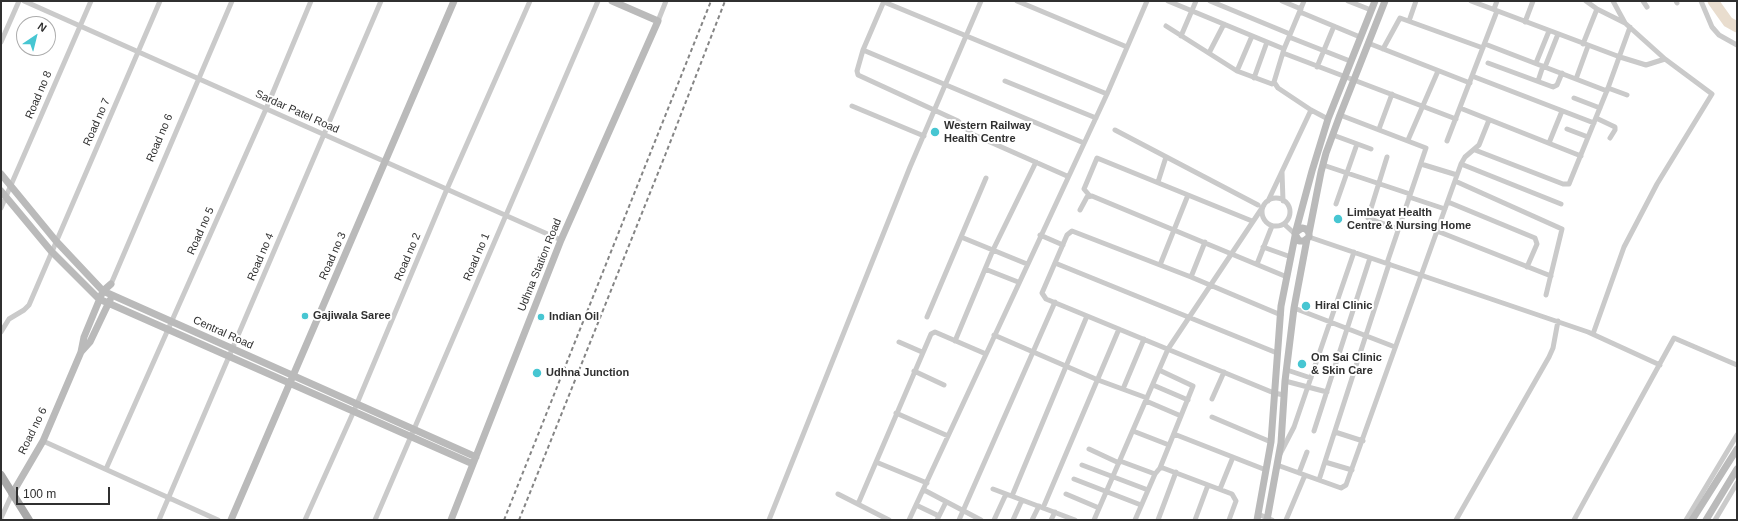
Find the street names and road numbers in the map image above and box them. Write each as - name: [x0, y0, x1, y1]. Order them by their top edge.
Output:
- street label: Road no 8: [23, 69, 55, 121]
- street label: Sardar Patel Road: [253, 88, 341, 136]
- street label: Road no 7: [81, 96, 113, 148]
- street label: Road no 6: [144, 112, 176, 164]
- street label: Road no 5: [185, 205, 217, 257]
- street label: Udhna Station Road: [515, 217, 565, 313]
- street label: Road no 3: [317, 230, 349, 282]
- street label: Road no 4: [245, 231, 277, 283]
- street label: Road no 2: [392, 231, 424, 283]
- street label: Road no 1: [461, 231, 493, 283]
- street label: Central Road: [191, 314, 255, 352]
- street label: Road no 6: [16, 405, 50, 457]

